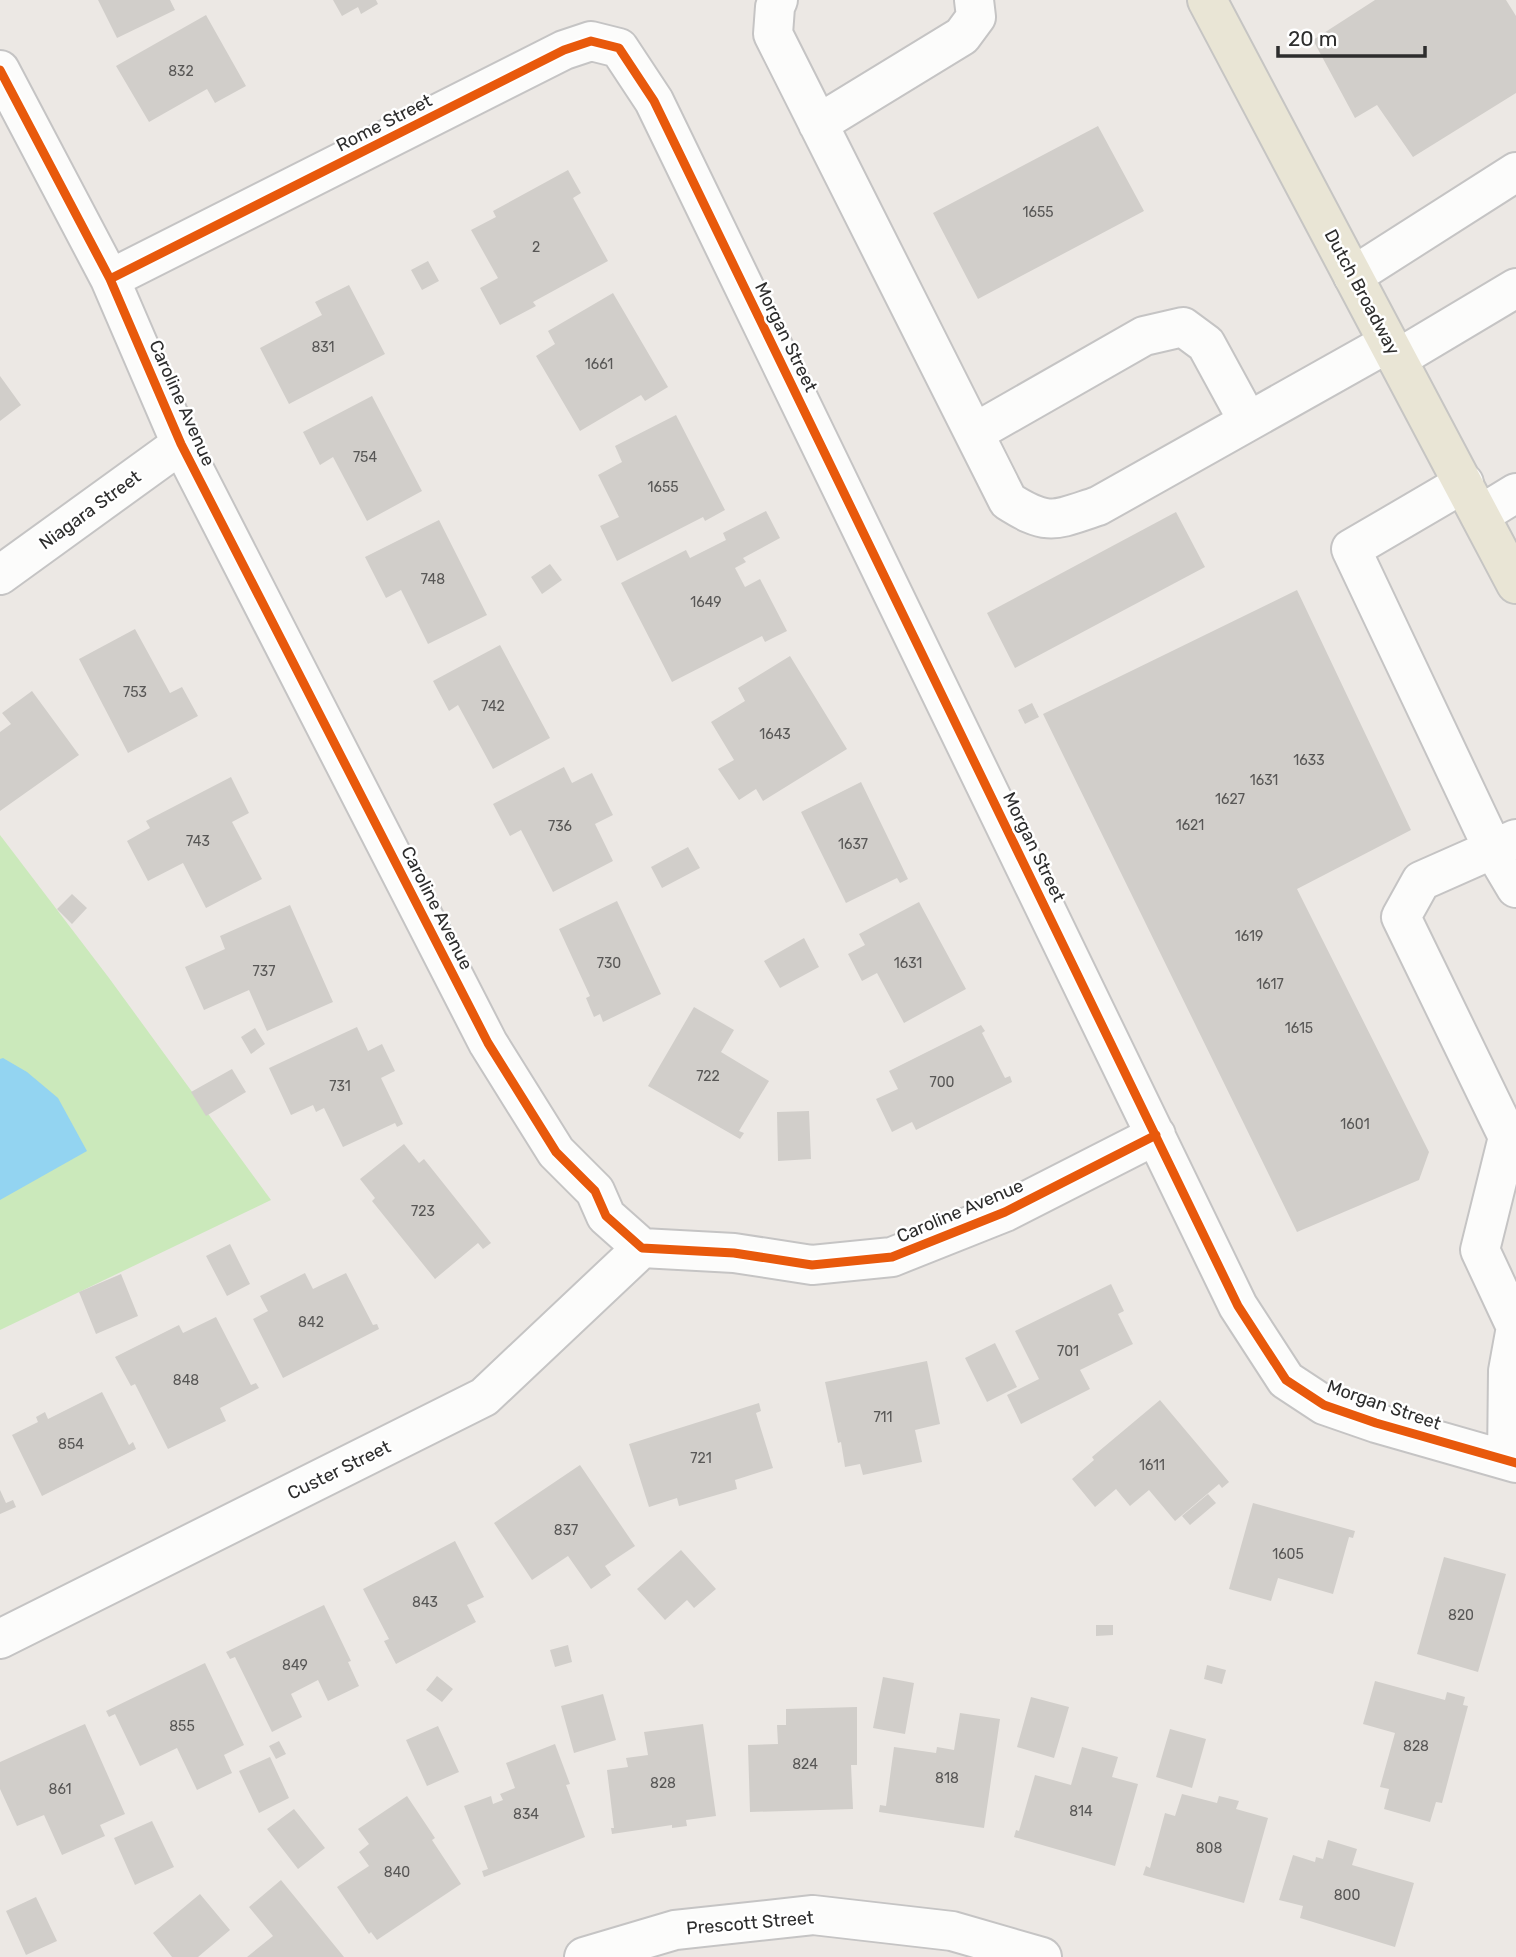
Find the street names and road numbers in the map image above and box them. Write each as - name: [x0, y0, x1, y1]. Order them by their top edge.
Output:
- street label: Rome Street: [332, 89, 436, 157]
- street label: Dutch Broadway: [1320, 225, 1404, 359]
- street label: Morgan Street: [750, 279, 822, 395]
- street label: Caroline Avenue: [144, 337, 220, 469]
- street label: Niagara Street: [35, 466, 145, 554]
- street label: Morgan Street: [998, 789, 1070, 905]
- street label: Caroline Avenue: [396, 843, 478, 973]
- street label: Caroline Avenue: [893, 1174, 1027, 1248]
- street label: Morgan Street: [1324, 1375, 1444, 1435]
- street label: Custer Street: [284, 1436, 394, 1504]
- street label: Prescott Street: [685, 1906, 815, 1940]

